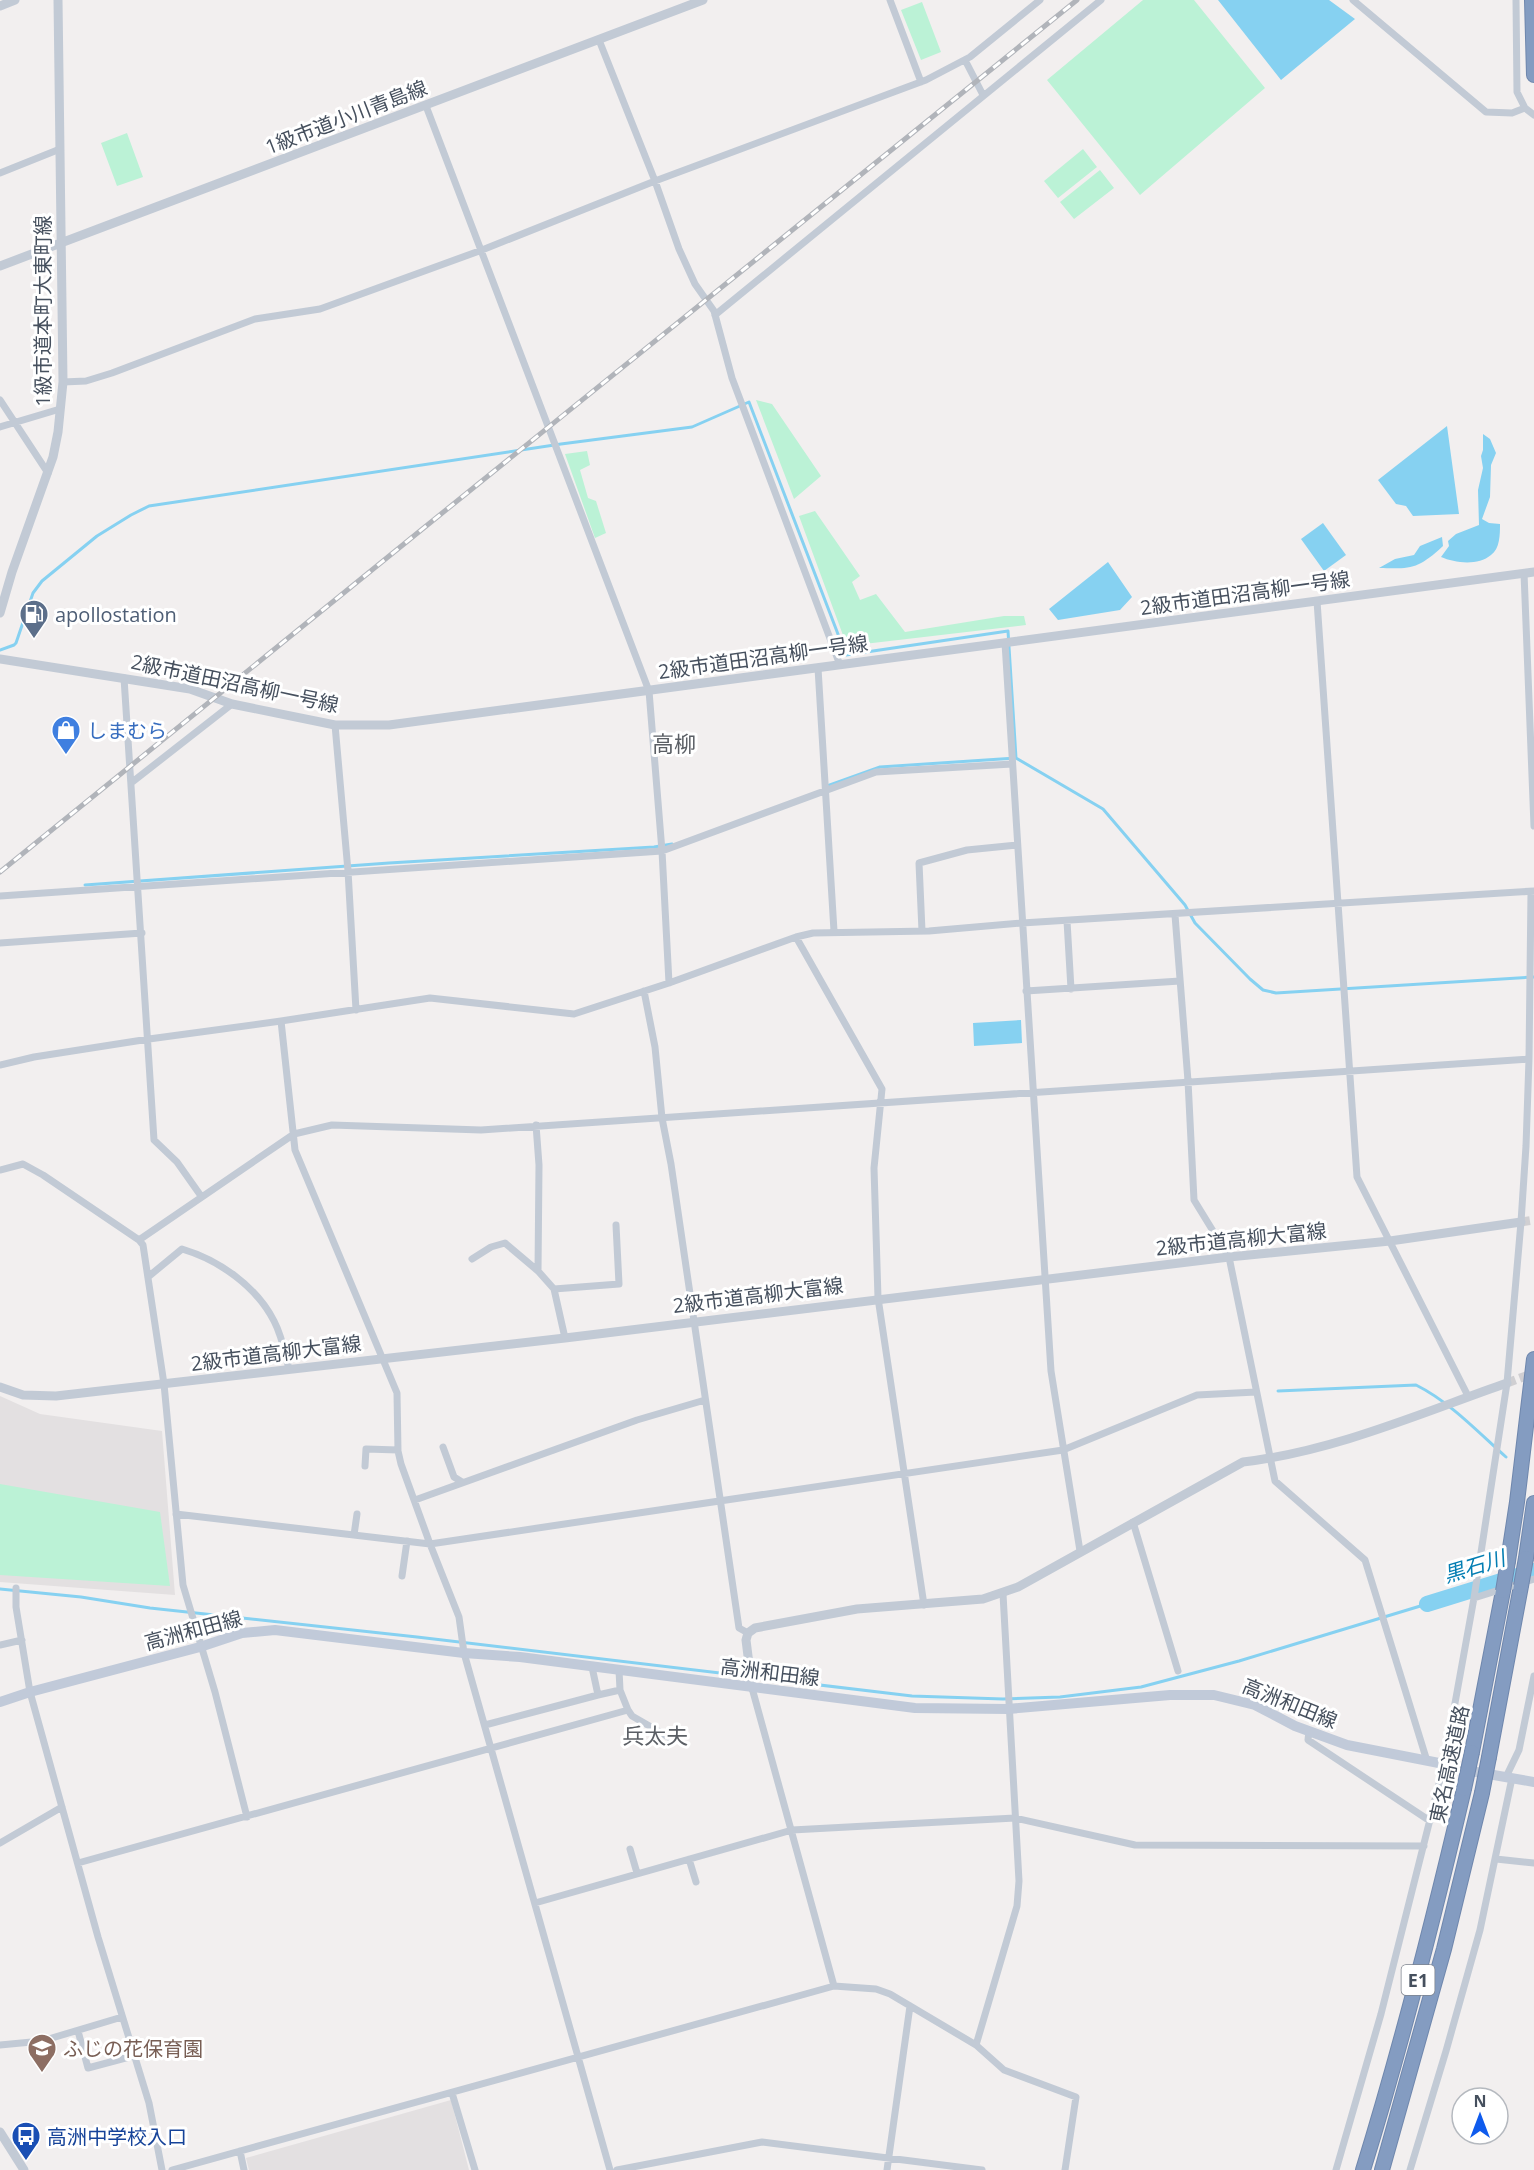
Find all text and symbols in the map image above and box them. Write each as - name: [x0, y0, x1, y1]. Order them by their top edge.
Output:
- street label: 1級市道小川青島線: [261, 74, 431, 160]
- street label: 1級市道本町大東町線: [29, 215, 56, 407]
- street label: 2級市道田沼高柳一号線: [1138, 565, 1352, 621]
- fuel station icon: apollostation: [18, 598, 50, 640]
- place label: apollostation: [55, 601, 177, 628]
- street label: 2級市道田沼高柳一号線: [656, 629, 870, 685]
- street label: 2級市道田沼高柳一号線: [129, 648, 341, 718]
- shop icon: しまむら: [50, 714, 82, 756]
- place label: しまむら: [87, 717, 167, 744]
- district label: 高柳: [652, 728, 696, 758]
- street label: 2級市道高柳大富線: [1154, 1217, 1328, 1261]
- street label: 2級市道高柳大富線: [671, 1271, 845, 1319]
- street label: 2級市道高柳大富線: [189, 1329, 363, 1377]
- water label: 黒石川: [1440, 1543, 1510, 1589]
- street label: 高洲和田線: [141, 1604, 245, 1656]
- street label: 高洲和田線: [719, 1653, 821, 1691]
- street label: 高洲和田線: [1239, 1672, 1341, 1734]
- street label: 東名高速道路: [1423, 1703, 1475, 1825]
- district label: 兵太夫: [622, 1720, 688, 1750]
- road number: E1: [1402, 1965, 1434, 1995]
- school or university icon: ふじの花保育園: [26, 2032, 58, 2074]
- place label: ふじの花保育園: [63, 2035, 203, 2062]
- north arrow: [1450, 2086, 1510, 2146]
- text: N: [1473, 2090, 1487, 2112]
- bus stop icon: 高洲中学校入口: [10, 2120, 42, 2162]
- place label: 高洲中学校入口: [47, 2123, 187, 2150]

